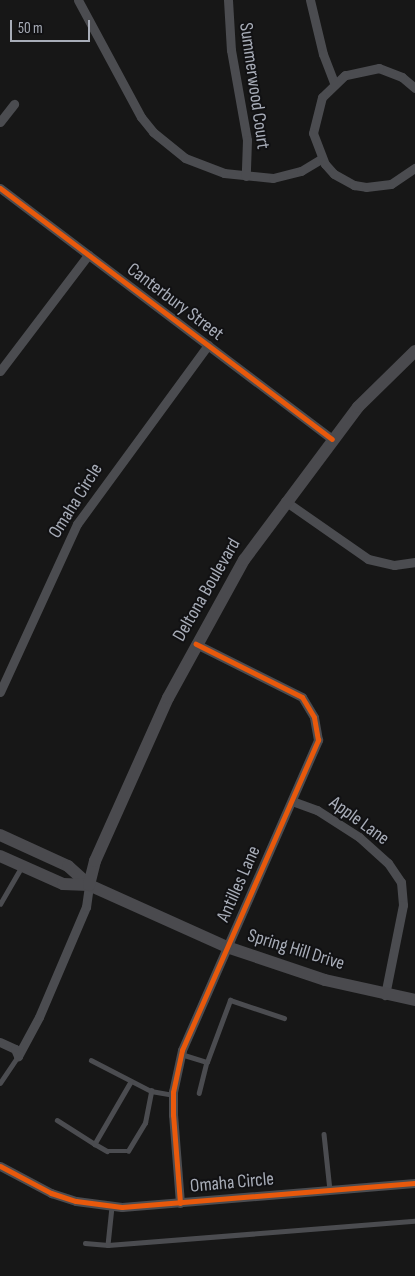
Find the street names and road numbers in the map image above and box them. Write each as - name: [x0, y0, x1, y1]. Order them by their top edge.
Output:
- street label: Summerwood Court: [234, 21, 274, 151]
- street label: Canterbury Street: [122, 258, 228, 346]
- street label: Omaha Circle: [44, 459, 108, 543]
- street label: Deltona Boulevard: [168, 534, 246, 646]
- street label: Apple Lane: [325, 792, 393, 850]
- street label: Antilles Lane: [212, 842, 266, 926]
- street label: Spring Hill Drive: [245, 924, 347, 976]
- street label: Omaha Circle: [189, 1168, 275, 1198]

